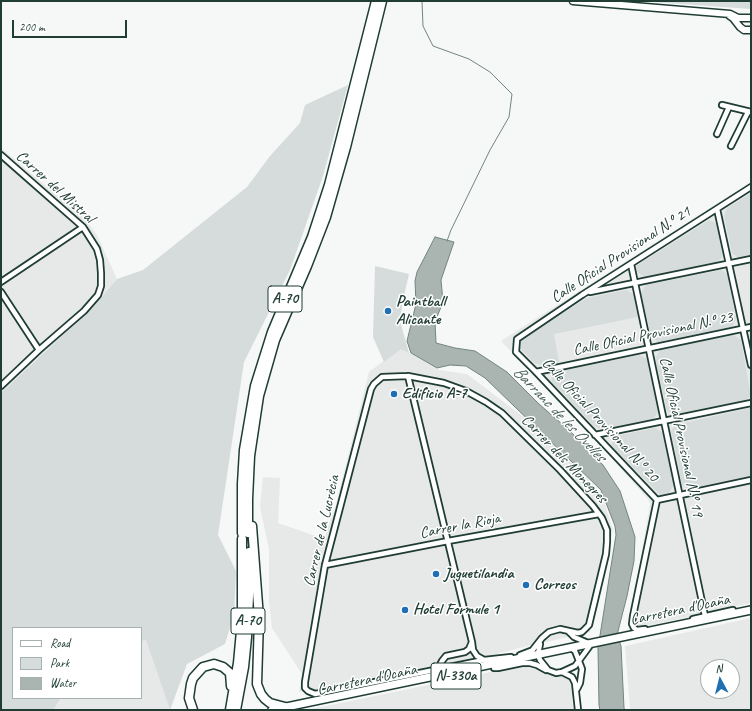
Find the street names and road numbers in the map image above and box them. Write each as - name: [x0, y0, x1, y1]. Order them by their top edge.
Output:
- street label: Carrer del Mistral: [12, 147, 98, 227]
- street label: Calle Oficial Provisional N.º 21: [547, 203, 695, 307]
- road number: A-70: [268, 286, 302, 312]
- street label: Calle Oficial Provisional N.º 23: [571, 308, 735, 360]
- street label: Calle Oficial Provisional N.º 20: [537, 354, 663, 486]
- street label: Calle Oficial Provisional N.º 19: [655, 355, 707, 519]
- street label: Carrer dels Monegres: [517, 411, 611, 507]
- street label: Carrer de la Lucrècia: [300, 473, 344, 589]
- street label: Carrer la Rioja: [418, 509, 502, 543]
- street label: Carretera d'Ocaña: [628, 590, 732, 630]
- road number: A-70: [231, 608, 265, 634]
- street label: Carretera d'Ocaña: [315, 660, 419, 700]
- road number: N-330a: [431, 663, 481, 689]

